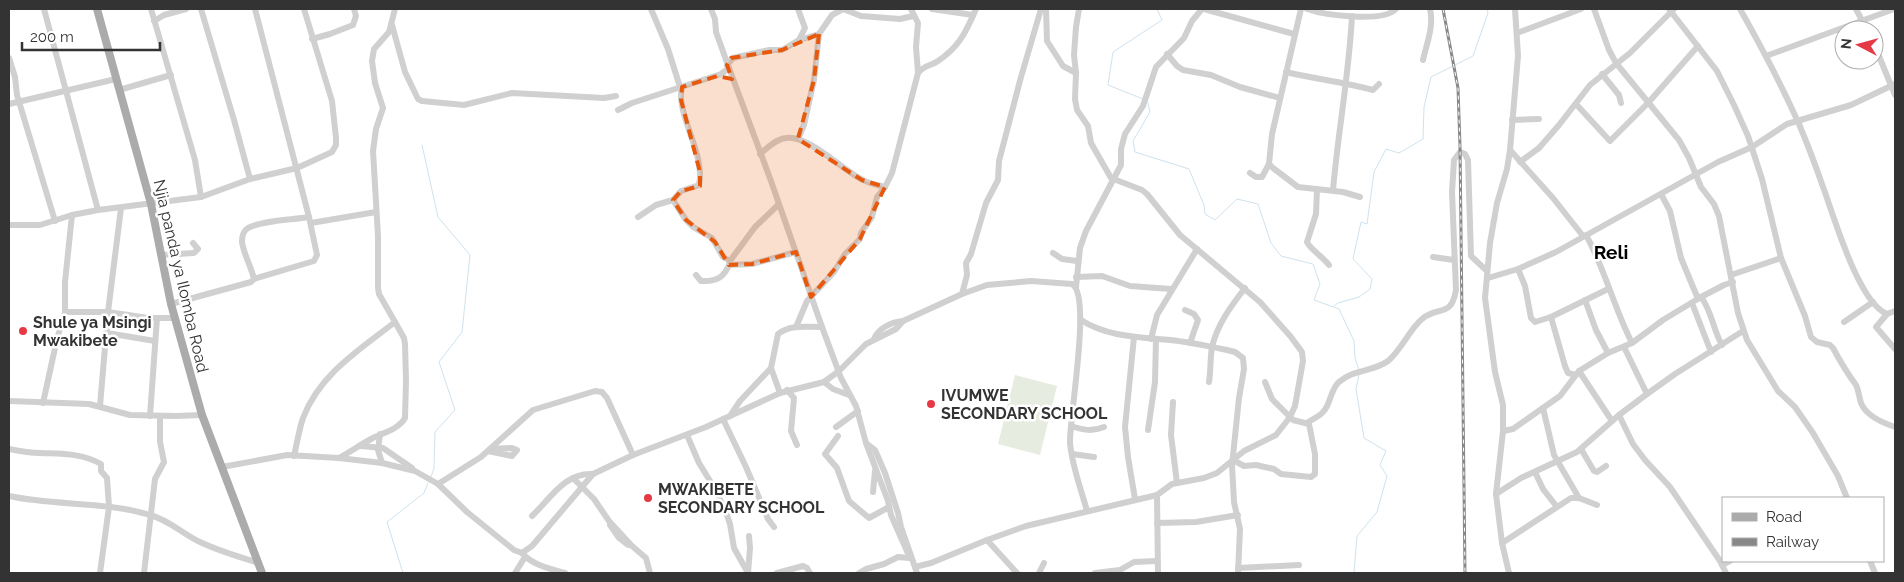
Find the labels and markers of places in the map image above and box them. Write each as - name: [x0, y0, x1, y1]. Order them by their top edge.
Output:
- place label: Shule ya Msingi Mwakibete: [33, 313, 152, 350]
- marker: Shule ya Msingi Mwakibete: [17, 325, 29, 337]
- place label: IVUMWE SECONDARY SCHOOL: [941, 386, 1108, 423]
- marker: IVUMWE SECONDARY SCHOOL: [925, 398, 937, 410]
- place label: MWAKIBETE SECONDARY SCHOOL: [658, 480, 825, 517]
- marker: MWAKIBETE SECONDARY SCHOOL: [642, 492, 654, 504]

